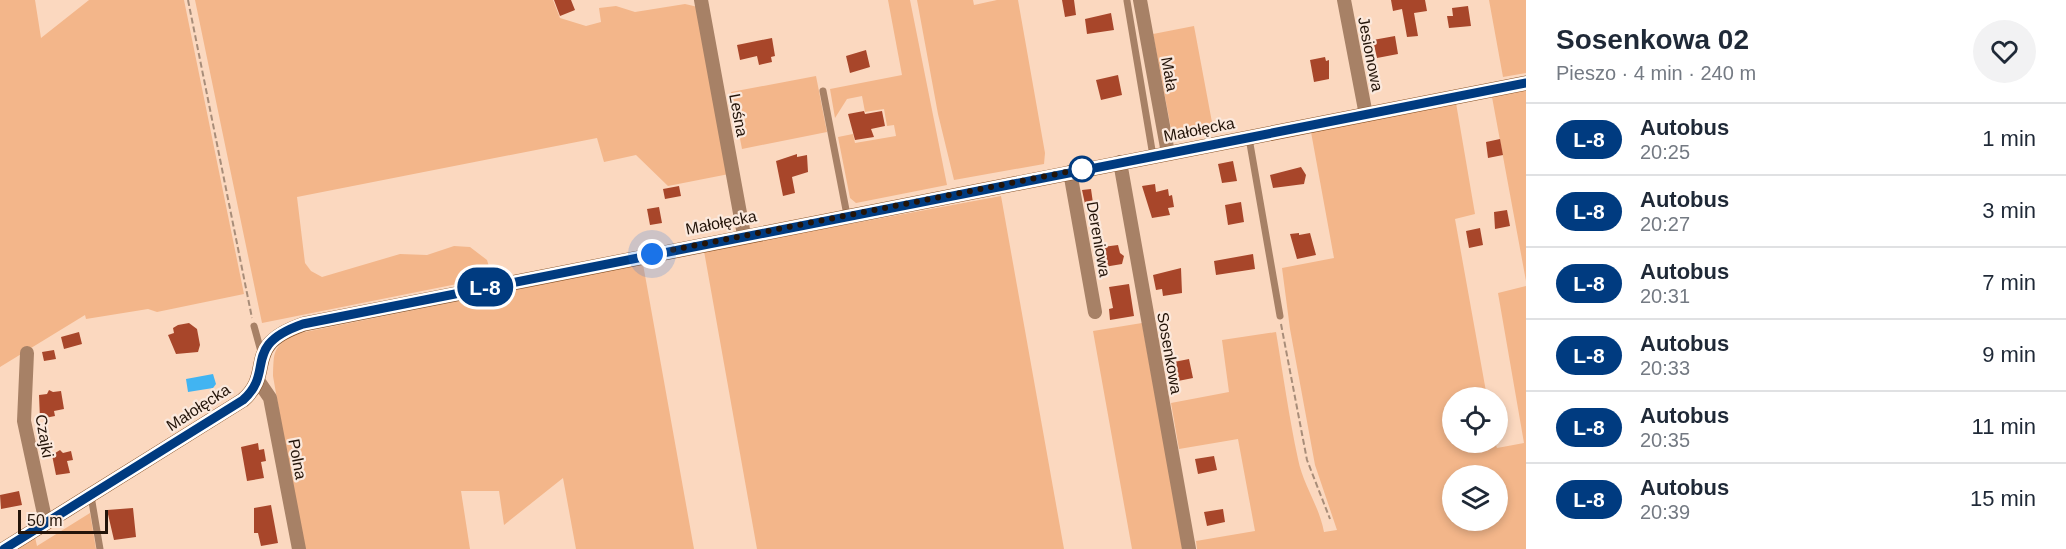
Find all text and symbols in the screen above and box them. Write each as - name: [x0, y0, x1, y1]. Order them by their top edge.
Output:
- street label: Jesionowa: [1355, 15, 1386, 93]
- button: heart: [1973, 20, 2036, 83]
- text: Sosenkowa 02: [1556, 24, 1749, 55]
- street label: Mała: [1158, 56, 1181, 93]
- text: Pieszo · 4 min · 240 m: [1556, 62, 1756, 84]
- street label: Leśna: [726, 92, 751, 138]
- street label: Małołęcka: [1162, 114, 1236, 145]
- text: Autobus: [1640, 115, 1729, 140]
- text: 1 min: [1982, 126, 2036, 151]
- text: L-8: [1573, 128, 1605, 151]
- text: 20:25: [1640, 141, 1690, 163]
- unlabelled marker: [1069, 156, 1095, 182]
- text: Autobus: [1640, 187, 1729, 212]
- text: 3 min: [1982, 198, 2036, 223]
- street label: Dereniowa: [1083, 200, 1114, 278]
- text: L-8: [1573, 200, 1605, 223]
- street label: Małołęcka: [684, 207, 758, 238]
- text: 20:27: [1640, 213, 1690, 235]
- your location: [637, 239, 667, 269]
- text: Autobus: [1640, 259, 1729, 284]
- line badge: L-8: [450, 268, 520, 306]
- text: 7 min: [1982, 270, 2036, 295]
- text: L-8: [1573, 272, 1605, 295]
- text: L-8: [469, 276, 501, 299]
- text: 20:31: [1640, 285, 1690, 307]
- street label: Sosenkowa: [1154, 311, 1185, 395]
- text: Autobus: [1640, 331, 1729, 356]
- text: 9 min: [1982, 342, 2036, 367]
- text: L-8: [1573, 344, 1605, 367]
- text: 20:33: [1640, 357, 1690, 379]
- street label: Małołęcka: [163, 381, 233, 434]
- map controls: [1442, 387, 1508, 531]
- button: locate: [1442, 387, 1508, 453]
- text: Autobus: [1640, 403, 1729, 428]
- street label: Czajki: [32, 413, 57, 459]
- text: 11 min: [1972, 414, 2036, 439]
- text: L-8: [1573, 416, 1605, 439]
- text: 20:35: [1640, 429, 1690, 451]
- street label: Polna: [285, 437, 310, 481]
- button: layers: [1442, 465, 1508, 531]
- text: Autobus: [1640, 475, 1729, 500]
- text: 15 min: [1970, 486, 2036, 511]
- text: L-8: [1573, 488, 1605, 511]
- text: 20:39: [1640, 501, 1690, 523]
- scale bar: [18, 507, 108, 534]
- text: 50 m: [27, 512, 63, 529]

